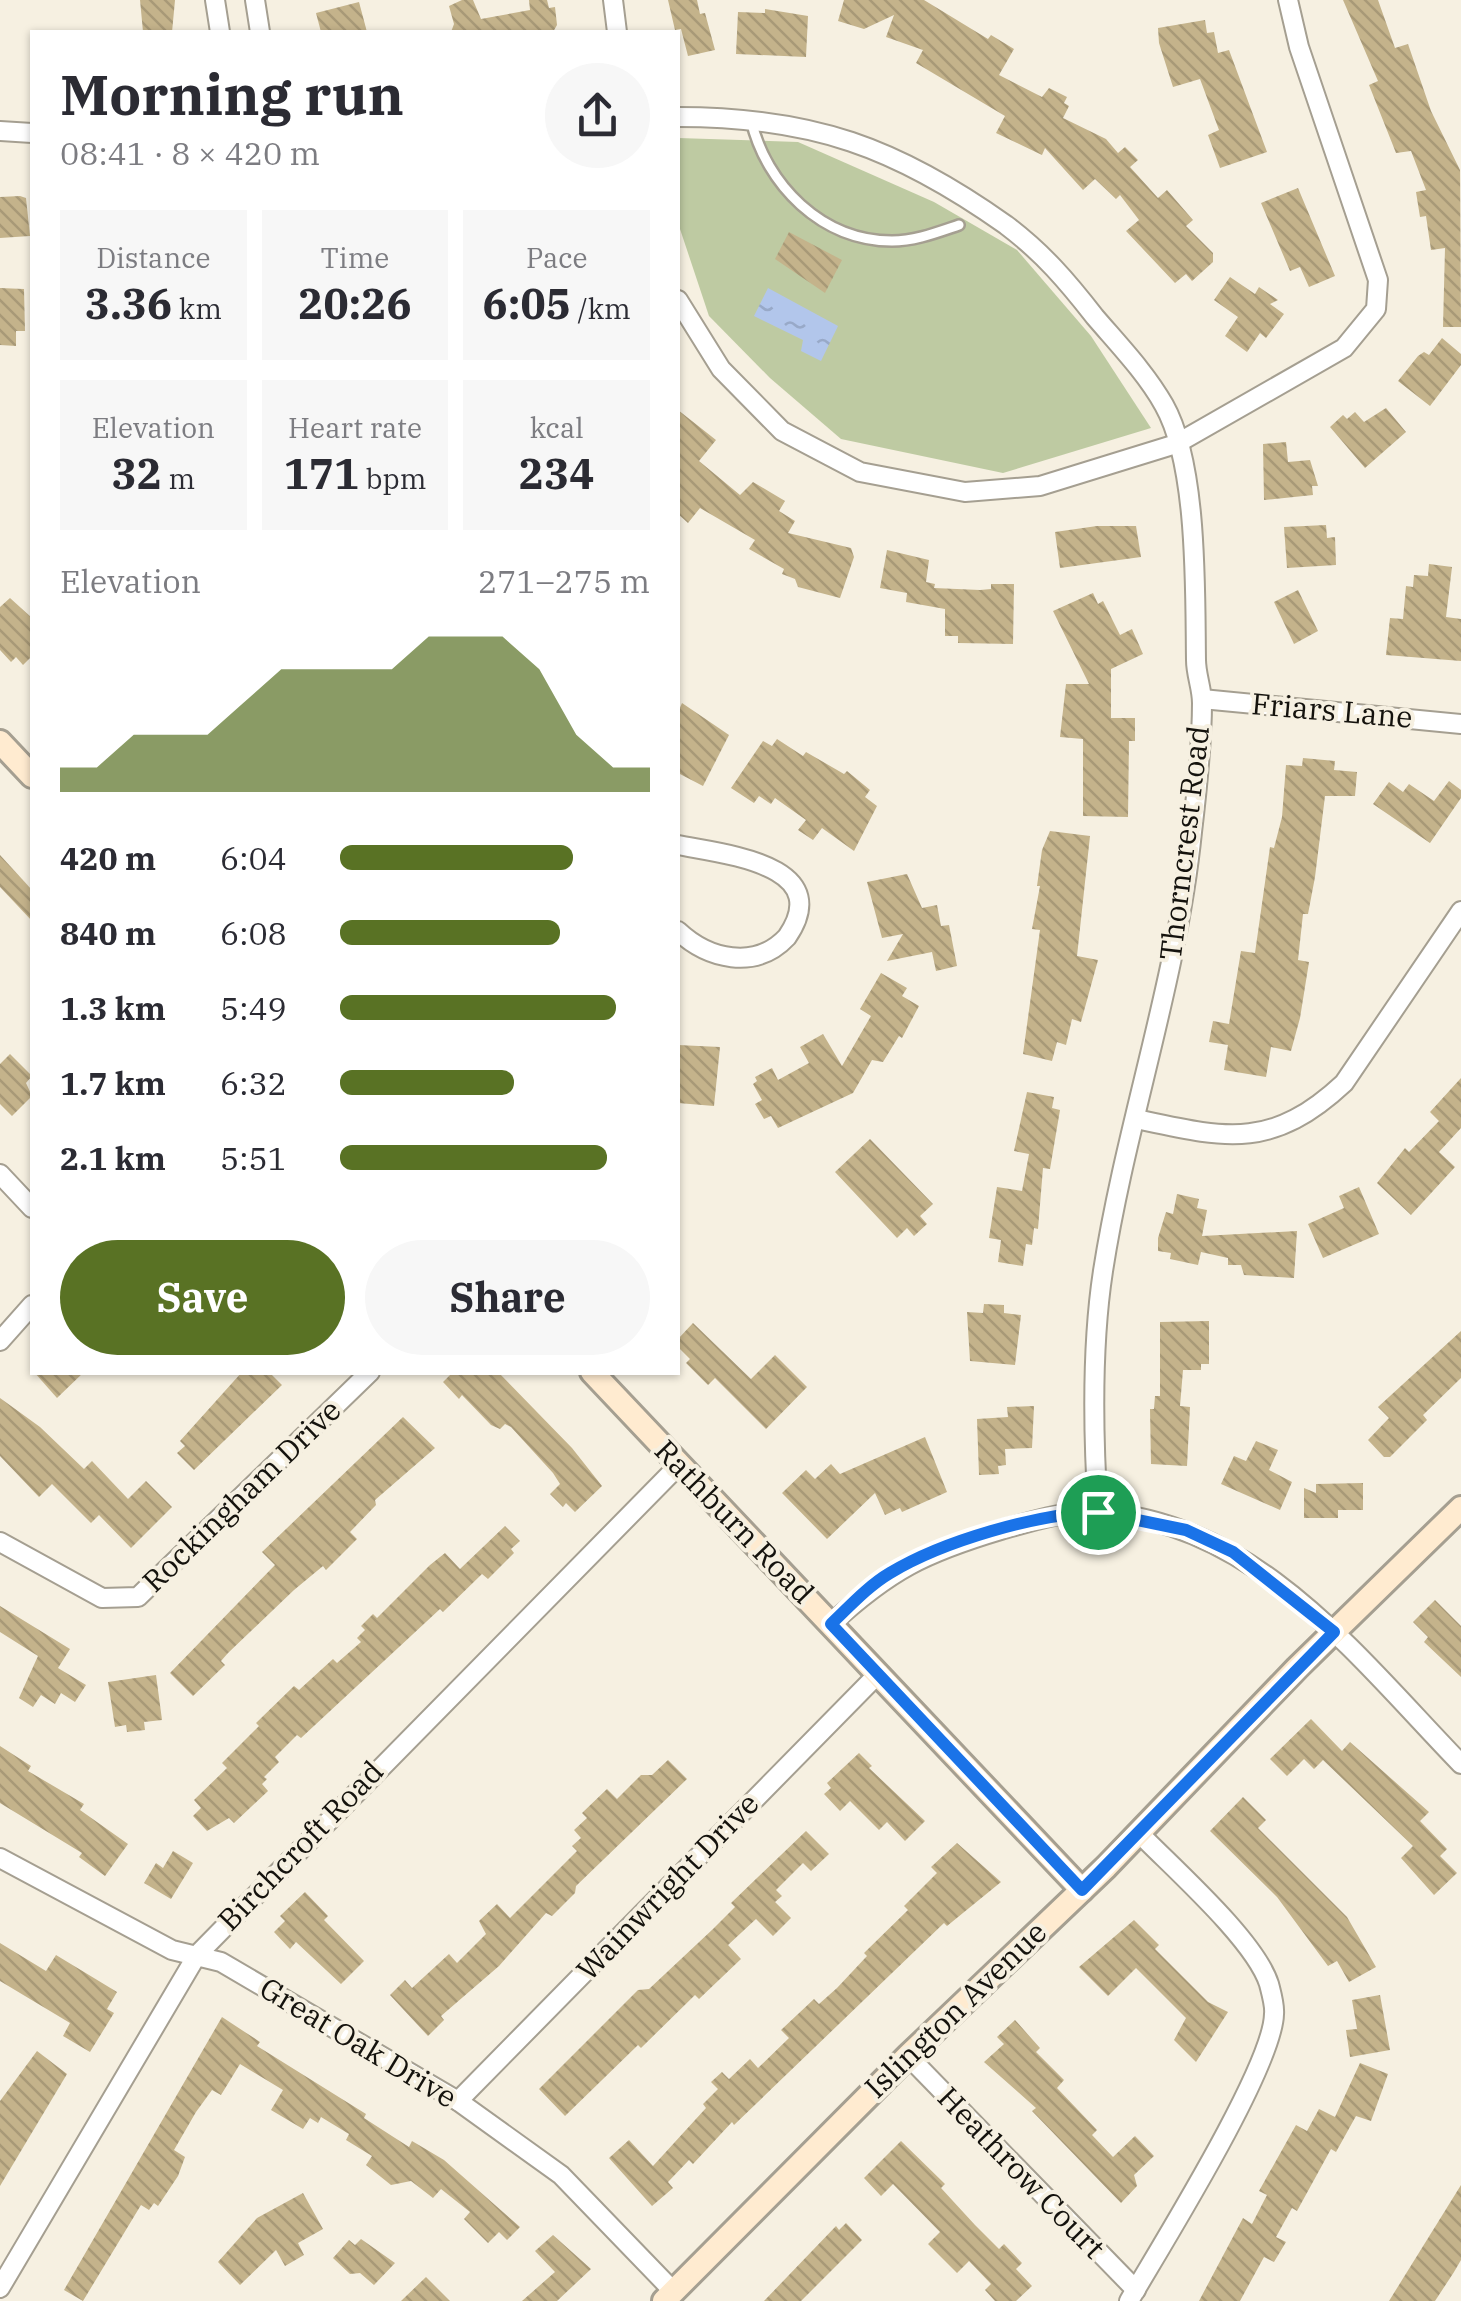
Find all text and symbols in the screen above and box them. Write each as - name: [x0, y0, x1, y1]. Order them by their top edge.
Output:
- text: Morning run: [60, 59, 404, 130]
- button: share: [545, 63, 650, 168]
- text: 08:41 · 8 × 420 m: [60, 132, 320, 174]
- text: Distance: [96, 239, 210, 276]
- text: Time: [321, 239, 389, 276]
- text: Pace: [526, 239, 587, 276]
- text: 3.36: [85, 276, 172, 331]
- text: 20:26: [298, 276, 412, 331]
- text: 6:05: [483, 276, 571, 331]
- text: km: [172, 290, 222, 327]
- text: /km: [571, 290, 631, 327]
- text: Elevation: [92, 409, 215, 446]
- text: Heart rate: [288, 409, 422, 446]
- text: kcal: [530, 409, 584, 446]
- text: 32: [112, 446, 162, 501]
- text: 171: [284, 446, 359, 501]
- text: 234: [519, 446, 594, 501]
- text: m: [162, 460, 195, 497]
- text: bpm: [359, 460, 426, 497]
- text: Elevation: [60, 560, 201, 602]
- text: 271–275 m: [478, 560, 650, 602]
- street label: Friars Lane: [1250, 683, 1414, 736]
- street label: Thorncrest Road: [1150, 723, 1217, 962]
- text: 420 m: [60, 837, 156, 879]
- text: 6:04: [220, 837, 287, 879]
- text: 840 m: [60, 912, 156, 954]
- text: 6:08: [220, 912, 287, 954]
- text: 1.3 km: [60, 987, 166, 1029]
- text: 5:49: [220, 987, 287, 1029]
- text: 1.7 km: [60, 1062, 166, 1104]
- text: 6:32: [220, 1062, 287, 1104]
- text: 2.1 km: [60, 1137, 166, 1179]
- text: 5:51: [220, 1137, 287, 1179]
- button: Save: [60, 1240, 345, 1355]
- button: Share: [365, 1240, 650, 1355]
- street label: Rockingham Drive: [133, 1390, 348, 1600]
- street label: Rathburn Road: [647, 1431, 823, 1611]
- pin: [1056, 1470, 1141, 1555]
- icon: arrive: [1071, 1485, 1126, 1540]
- street label: Birchcroft Road: [209, 1752, 391, 1938]
- street label: Wainwright Drive: [567, 1784, 766, 1988]
- street label: Islington Avenue: [856, 1912, 1054, 2106]
- street label: Great Oak Drive: [253, 1968, 464, 2116]
- street label: Heathrow Court: [930, 2078, 1114, 2266]

